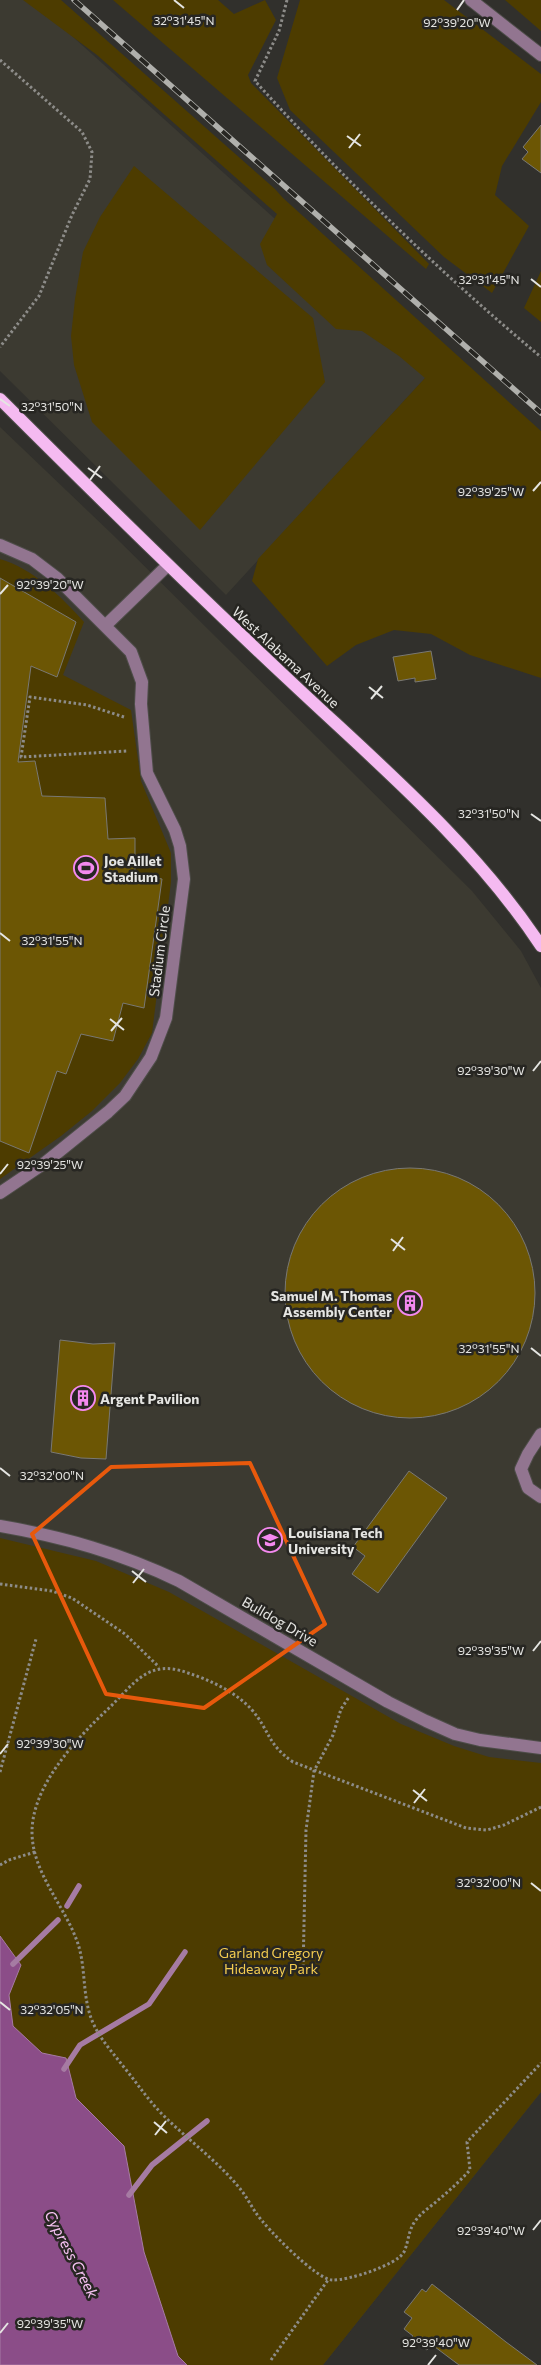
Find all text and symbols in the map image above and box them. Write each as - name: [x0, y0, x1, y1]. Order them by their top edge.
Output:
- text: 32°31'45"N: [153, 13, 215, 27]
- text: 92°39'20"W: [423, 15, 491, 29]
- text: 32°31'45"N: [458, 272, 520, 286]
- text: 32°31'50"N: [21, 399, 83, 413]
- text: 92°39'25"W: [458, 484, 524, 498]
- text: 92°39'20"W: [16, 577, 84, 591]
- street label: West Alabama Avenue: [229, 603, 343, 711]
- text: 32°31'50"N: [458, 806, 520, 820]
- place label: Joe Aillet Stadium: [104, 852, 162, 885]
- sports icon: Joe Aillet Stadium: [73, 855, 99, 881]
- street label: Stadium Circle: [145, 904, 173, 998]
- text: 32°31'55"N: [22, 933, 82, 947]
- text: 92°39'30"W: [457, 1063, 525, 1077]
- text: 92°39'25"W: [17, 1157, 83, 1171]
- place label: Samuel M. Thomas Assembly Center: [271, 1287, 392, 1320]
- building icon: Samuel M. Thomas Assembly Center: [397, 1290, 423, 1316]
- text: 32°31'55"N: [459, 1341, 519, 1355]
- building icon: Argent Pavilion: [70, 1385, 96, 1411]
- place label: Argent Pavilion: [100, 1390, 199, 1407]
- text: 32°32'00"N: [20, 1468, 84, 1482]
- place label: Louisiana Tech University: [288, 1524, 383, 1557]
- school or university icon: Louisiana Tech University: [257, 1527, 283, 1553]
- street label: Bulldog Drive: [239, 1593, 321, 1649]
- text: 92°39'35"W: [458, 1643, 524, 1657]
- text: 92°39'30"W: [16, 1736, 84, 1750]
- text: 32°32'00"N: [457, 1875, 521, 1889]
- park label: Garland Gregory Hideaway Park: [219, 1944, 323, 1977]
- text: 32°32'05"N: [20, 2002, 84, 2016]
- water label: Cypress Creek: [41, 2207, 103, 2302]
- text: 92°39'40"W: [457, 2223, 525, 2237]
- text: 92°39'35"W: [17, 2316, 83, 2330]
- text: 92°39'40"W: [402, 2335, 470, 2349]

